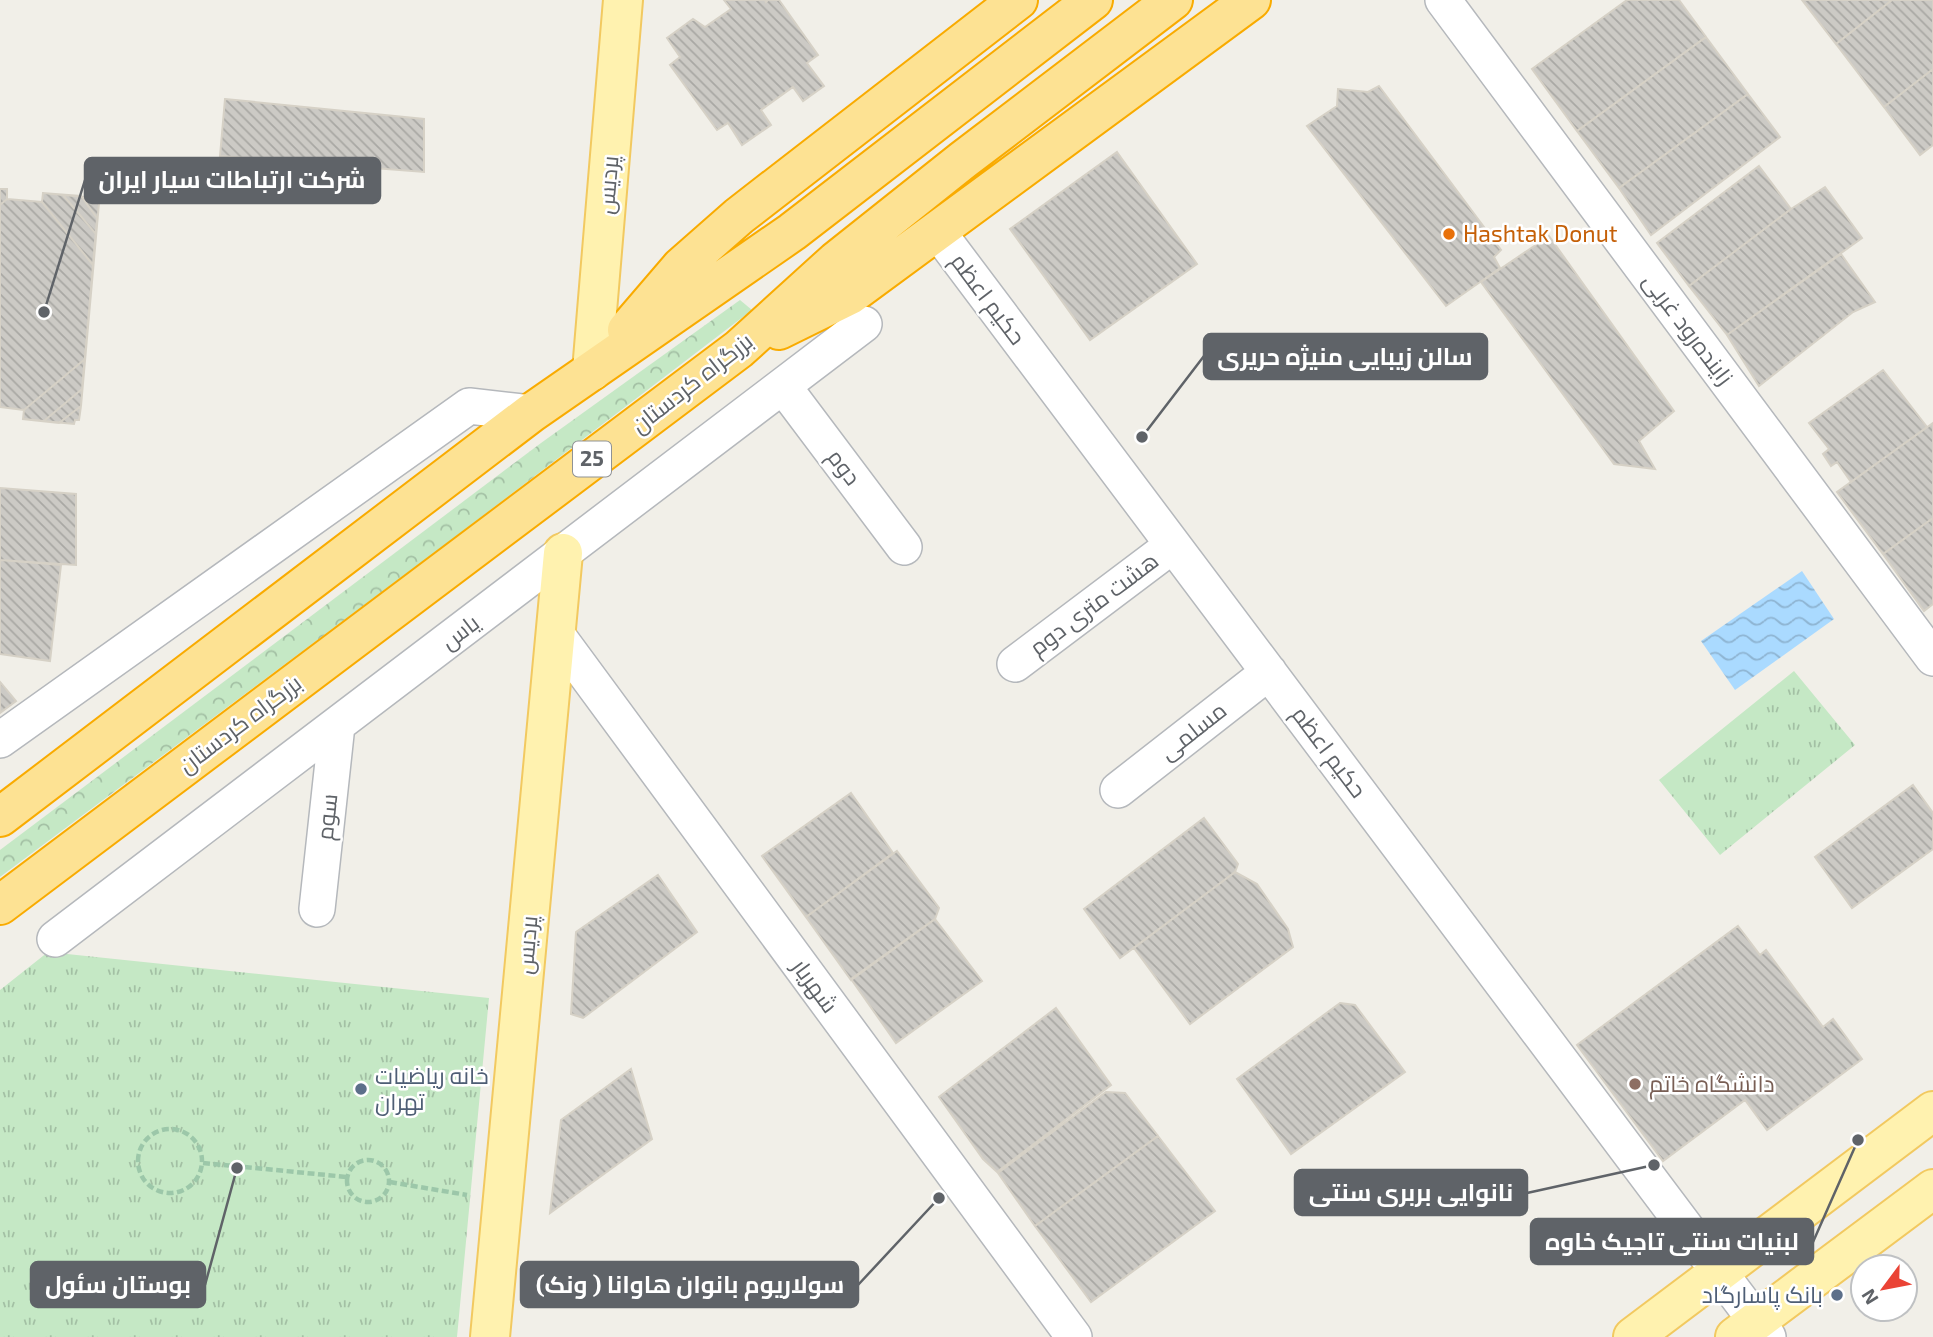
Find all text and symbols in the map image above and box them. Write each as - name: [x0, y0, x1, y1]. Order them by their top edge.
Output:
- street label: پردیس: [590, 154, 626, 216]
- callout: شرکت ارتباطات سیار ایران: [85, 158, 380, 203]
- text: شرکت ارتباطات سیار ایران: [98, 164, 366, 194]
- place label: Hashtak Donut: [1463, 219, 1618, 247]
- marker: Hashtak Donut: [1441, 226, 1457, 242]
- street label: حکیم اعظم: [943, 247, 1032, 351]
- street label: زاینده‌رود غربی: [1637, 267, 1740, 390]
- street label: بزرگراه کردستان: [625, 326, 758, 439]
- callout: سالن زیبایی منیژه حریری: [1204, 334, 1487, 379]
- text: سالن زیبایی منیژه حریری: [1217, 341, 1473, 371]
- road number: 25: [573, 442, 611, 476]
- street label: دوم: [820, 443, 867, 492]
- street label: هشت متری دوم: [1023, 546, 1165, 663]
- street label: یاس: [435, 608, 485, 655]
- street label: بزرگراه کردستان: [172, 668, 307, 779]
- street label: مسلمی: [1153, 695, 1232, 766]
- street label: حکیم اعظم: [1284, 700, 1373, 804]
- street label: سوم: [310, 792, 345, 842]
- street label: پردیس: [509, 914, 545, 976]
- street label: شهریار: [785, 951, 845, 1019]
- place label: خانه ریاضیات تهران: [375, 1061, 489, 1116]
- place label: دانشگاه خاتم: [1649, 1069, 1775, 1100]
- marker: دانشگاه خاتم: [1627, 1076, 1643, 1092]
- marker: خانه ریاضیات تهران: [353, 1081, 369, 1097]
- callout: نانوایی بربری سنتی: [1295, 1170, 1527, 1215]
- text: نانوایی بربری سنتی: [1309, 1177, 1513, 1207]
- callout: لبنیات سنتی تاجیک خاوه: [1531, 1219, 1813, 1264]
- text: لبنیات سنتی تاجیک خاوه: [1545, 1226, 1799, 1256]
- north arrow: [1849, 1253, 1919, 1323]
- callout: بوستان سئول: [31, 1262, 205, 1307]
- callout: سولاریوم بانوان هاوانا ( ونک): [521, 1262, 858, 1307]
- text: بوستان سئول: [45, 1269, 191, 1299]
- text: سولاریوم بانوان هاوانا ( ونک): [536, 1269, 844, 1301]
- place label: بانک پاسارگاد: [1702, 1280, 1823, 1310]
- text: N: [1856, 1285, 1883, 1309]
- marker: بانک پاسارگاد: [1829, 1287, 1845, 1303]

